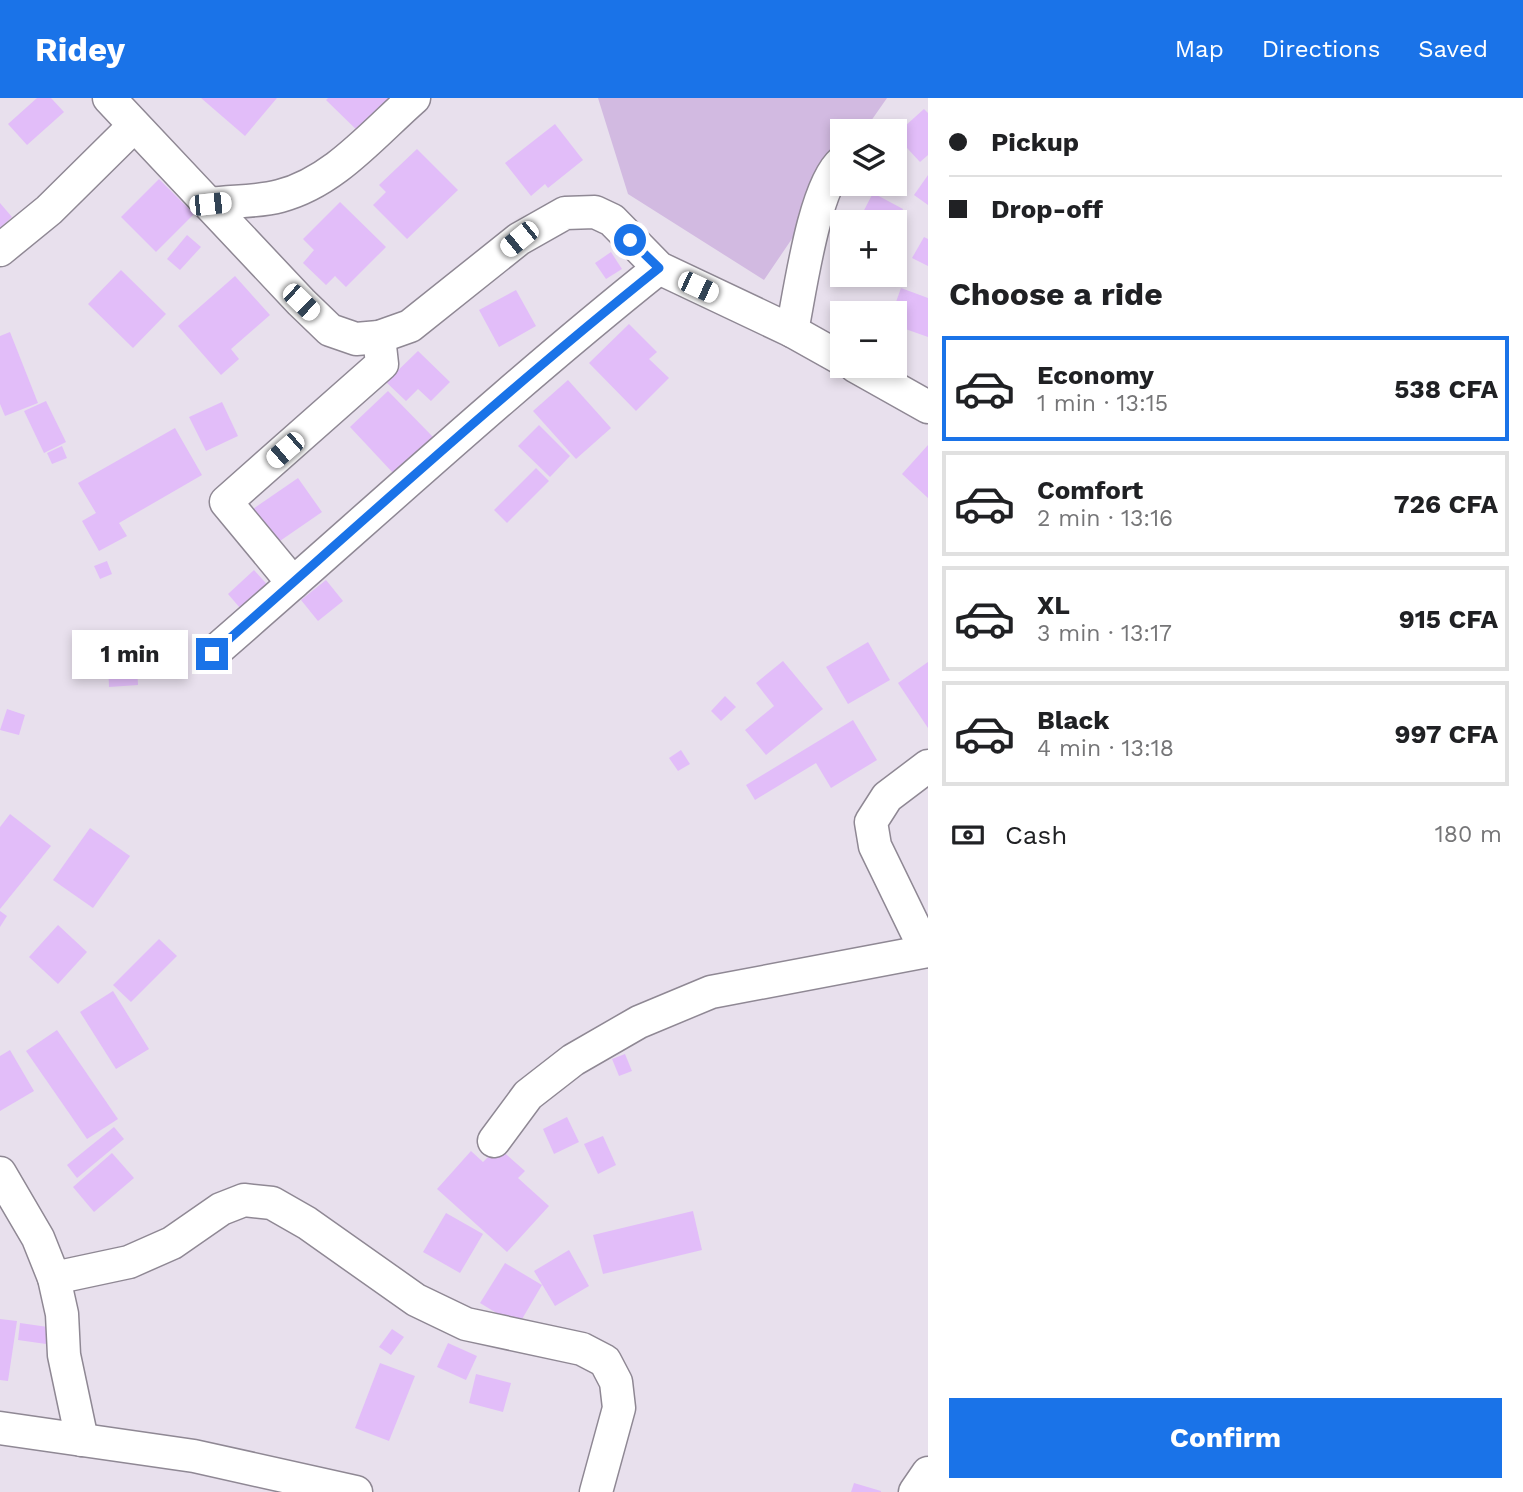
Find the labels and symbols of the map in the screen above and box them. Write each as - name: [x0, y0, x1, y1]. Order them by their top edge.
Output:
- car: [189, 191, 232, 217]
- car: [497, 218, 542, 260]
- route start: [614, 224, 646, 256]
- car: [675, 269, 722, 305]
- car: [279, 280, 324, 324]
- car: [263, 428, 308, 472]
- callout: 1 min: [72, 630, 188, 678]
- route end: [196, 638, 228, 670]

